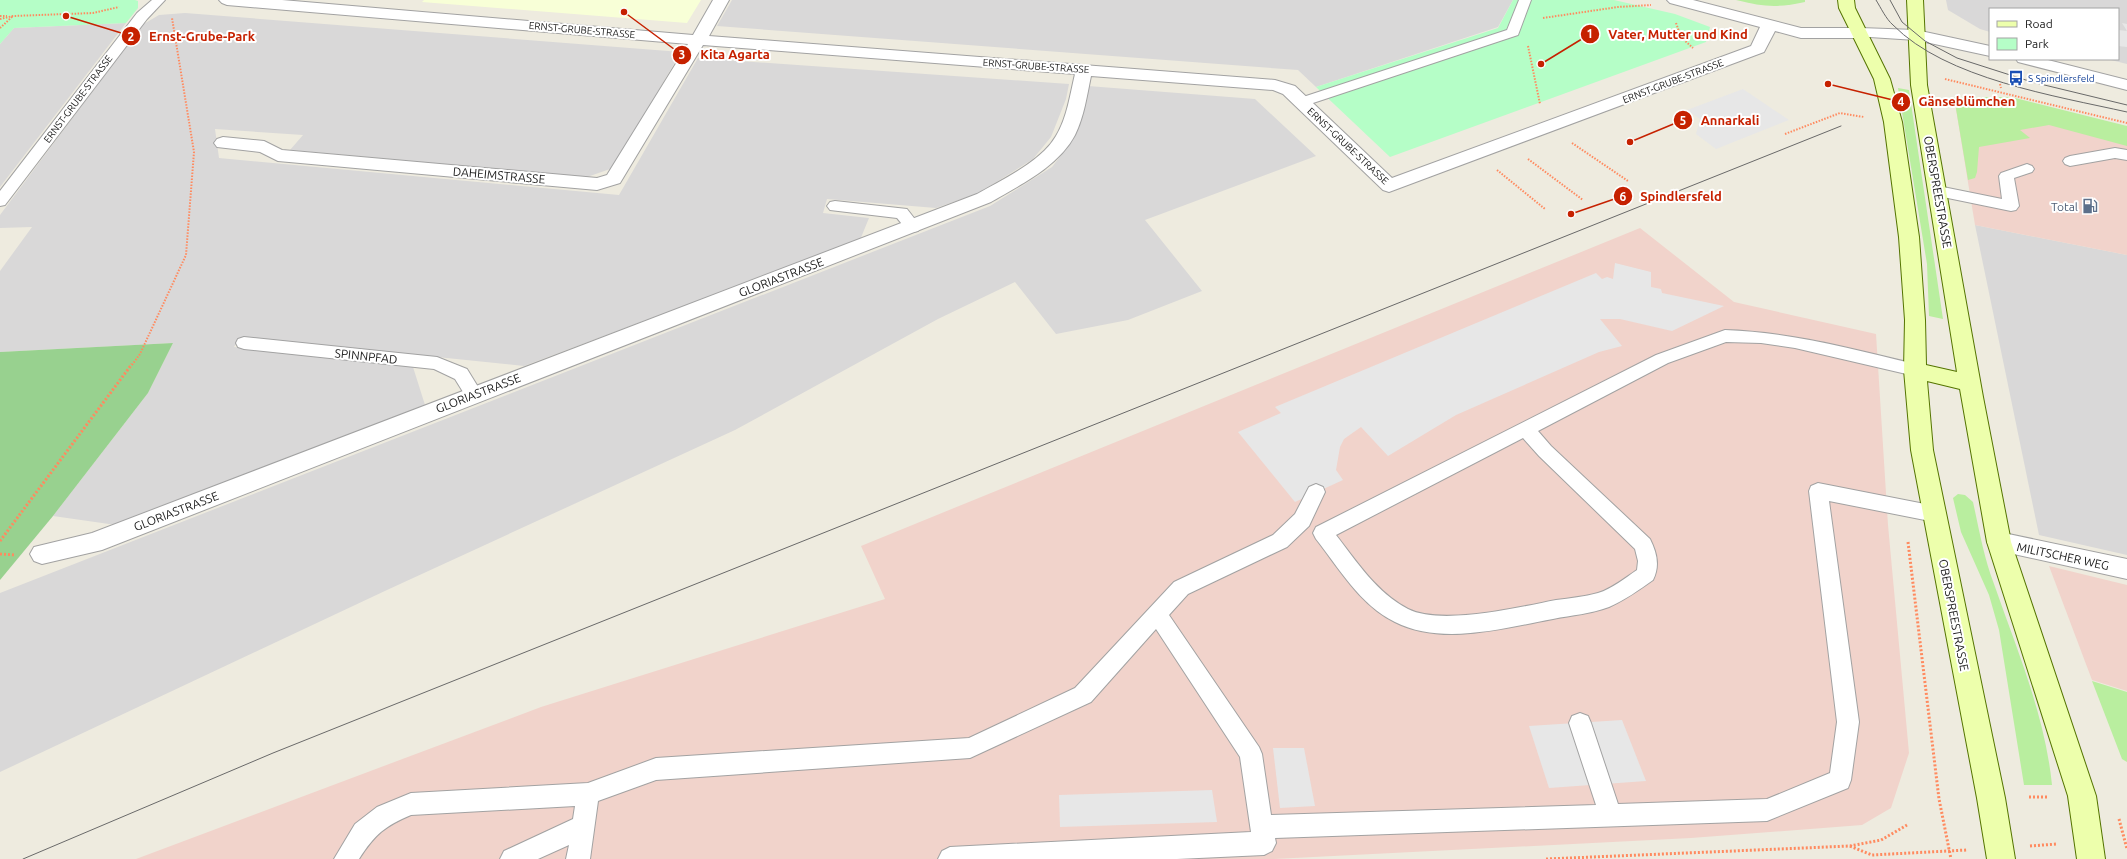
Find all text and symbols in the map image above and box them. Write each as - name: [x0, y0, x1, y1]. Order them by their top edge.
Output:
- legend: [1989, 8, 2119, 60]
- text: Road: [2025, 17, 2053, 30]
- street label: ERNST-GRUBE-STRASSE: [528, 20, 636, 40]
- callout: Vater, Mutter und Kind: [1580, 22, 1756, 47]
- callout: Ernst-Grube-Park: [121, 24, 263, 49]
- text: 1: [1587, 27, 1593, 40]
- text: Vater, Mutter und Kind: [1608, 27, 1748, 41]
- text: Ernst-Grube-Park: [149, 29, 256, 43]
- text: 2: [128, 30, 135, 43]
- text: Park: [2025, 37, 2049, 50]
- callout: Kita Agarta: [672, 42, 778, 67]
- text: Kita Agarta: [700, 47, 770, 61]
- text: 3: [679, 48, 685, 61]
- street label: ERNST-GRUBE-STRASSE: [41, 53, 115, 145]
- street label: ERNST-GRUBE-STRASSE: [982, 57, 1090, 75]
- street label: ERNST-GRUBE-STRASSE: [1621, 57, 1725, 105]
- bus stop icon: S Spindlersfeld: [2007, 69, 2025, 87]
- place label: S Spindlersfeld: [2028, 73, 2095, 84]
- callout: Gänseblümchen: [1891, 89, 2024, 114]
- text: Gänseblümchen: [1919, 94, 2015, 108]
- text: 4: [1898, 95, 1905, 108]
- street label: ERNST-GRUBE-STRASSE: [1305, 106, 1391, 187]
- callout: Annarkali: [1673, 108, 1767, 133]
- text: Annarkali: [1701, 113, 1759, 127]
- text: 5: [1680, 114, 1687, 127]
- street label: OBERSPREESTRASSE: [1922, 135, 1954, 249]
- street label: DAHEIMSTRASSE: [452, 164, 546, 186]
- callout: Spindlersfeld: [1613, 184, 1730, 209]
- text: Spindlersfeld: [1640, 189, 1722, 203]
- text: 6: [1620, 190, 1627, 203]
- fuel station icon: Total: [2081, 197, 2099, 215]
- place label: Total: [2051, 200, 2078, 213]
- street label: GLORIASTRASSE: [737, 255, 825, 299]
- street label: SPINNPFAD: [334, 346, 398, 366]
- street label: GLORIASTRASSE: [434, 371, 522, 415]
- street label: GLORIASTRASSE: [132, 489, 220, 533]
- street label: MILITSCHER WEG: [2016, 540, 2110, 572]
- street label: OBERSPREESTRASSE: [1937, 558, 1971, 672]

